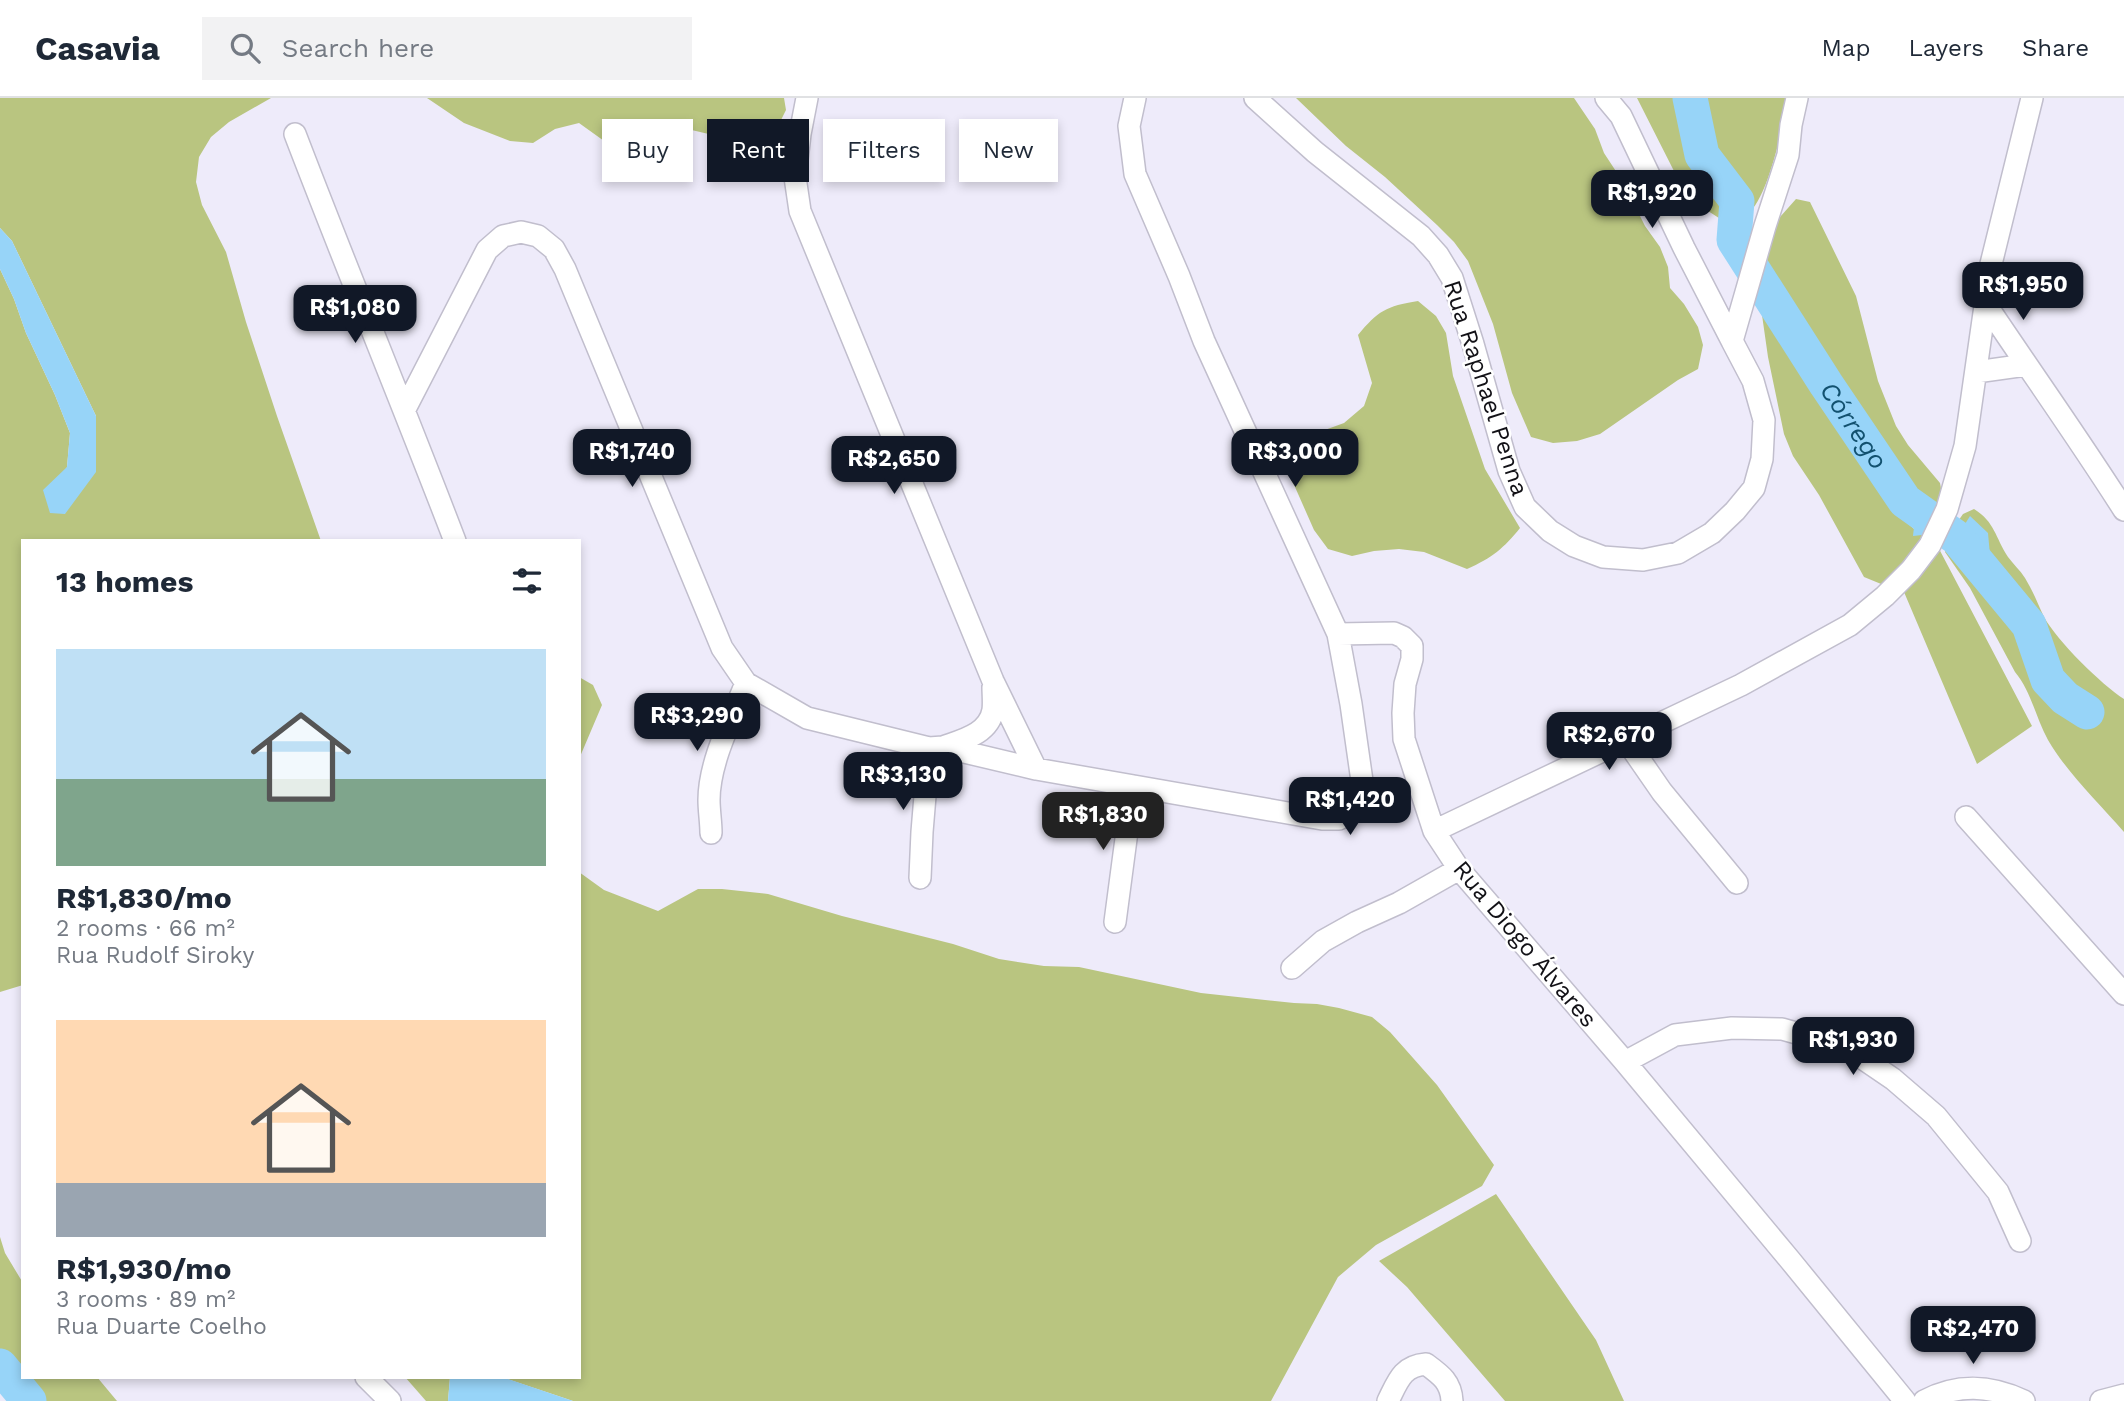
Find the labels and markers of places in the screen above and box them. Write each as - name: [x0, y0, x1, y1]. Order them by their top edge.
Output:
- pin: R$1,920: [1587, 170, 1717, 230]
- pin: R$1,950: [1958, 262, 2088, 322]
- pin: R$1,080: [290, 286, 420, 345]
- pin: R$1,740: [567, 430, 697, 489]
- pin: R$3,000: [1230, 430, 1360, 489]
- pin: R$2,650: [829, 436, 959, 496]
- pin: R$3,290: [632, 694, 762, 753]
- pin: R$2,670: [1544, 712, 1674, 772]
- pin: R$3,130: [838, 752, 968, 812]
- pin: R$1,420: [1285, 778, 1415, 837]
- pin: R$1,830: [1038, 792, 1168, 852]
- pin: R$1,930: [1788, 1018, 1918, 1077]
- pin: R$2,470: [1908, 1306, 2038, 1366]

